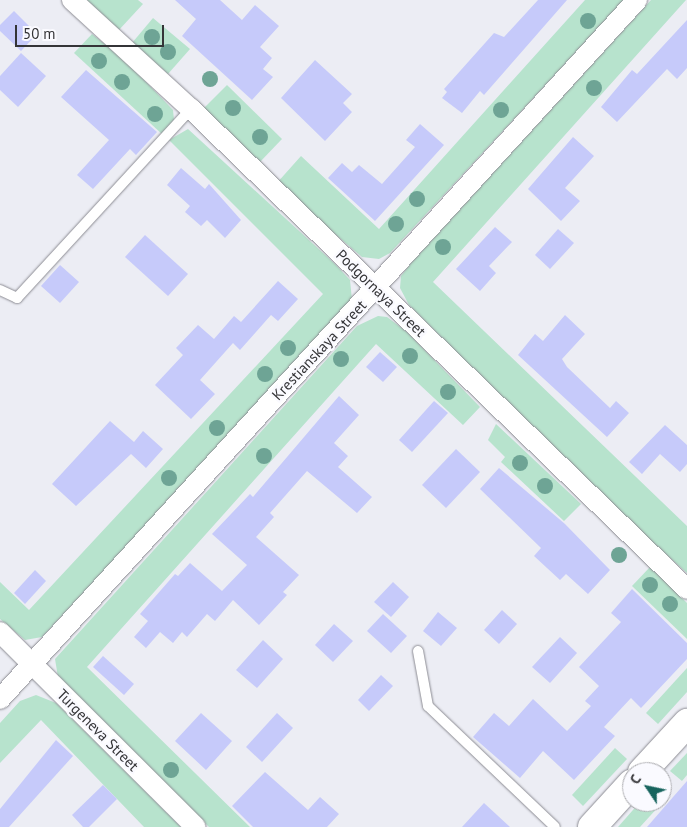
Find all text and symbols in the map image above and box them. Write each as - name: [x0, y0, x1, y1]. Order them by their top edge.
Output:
- scale bar: [18, 15, 166, 47]
- text: 50 m: [23, 24, 56, 43]
- street label: Podgornaya Street: [332, 246, 430, 340]
- street label: Krestianskaya Street: [268, 296, 370, 404]
- street label: Turgeneva Street: [53, 685, 143, 775]
- north arrow: [622, 762, 672, 812]
- text: С: [626, 771, 645, 787]

